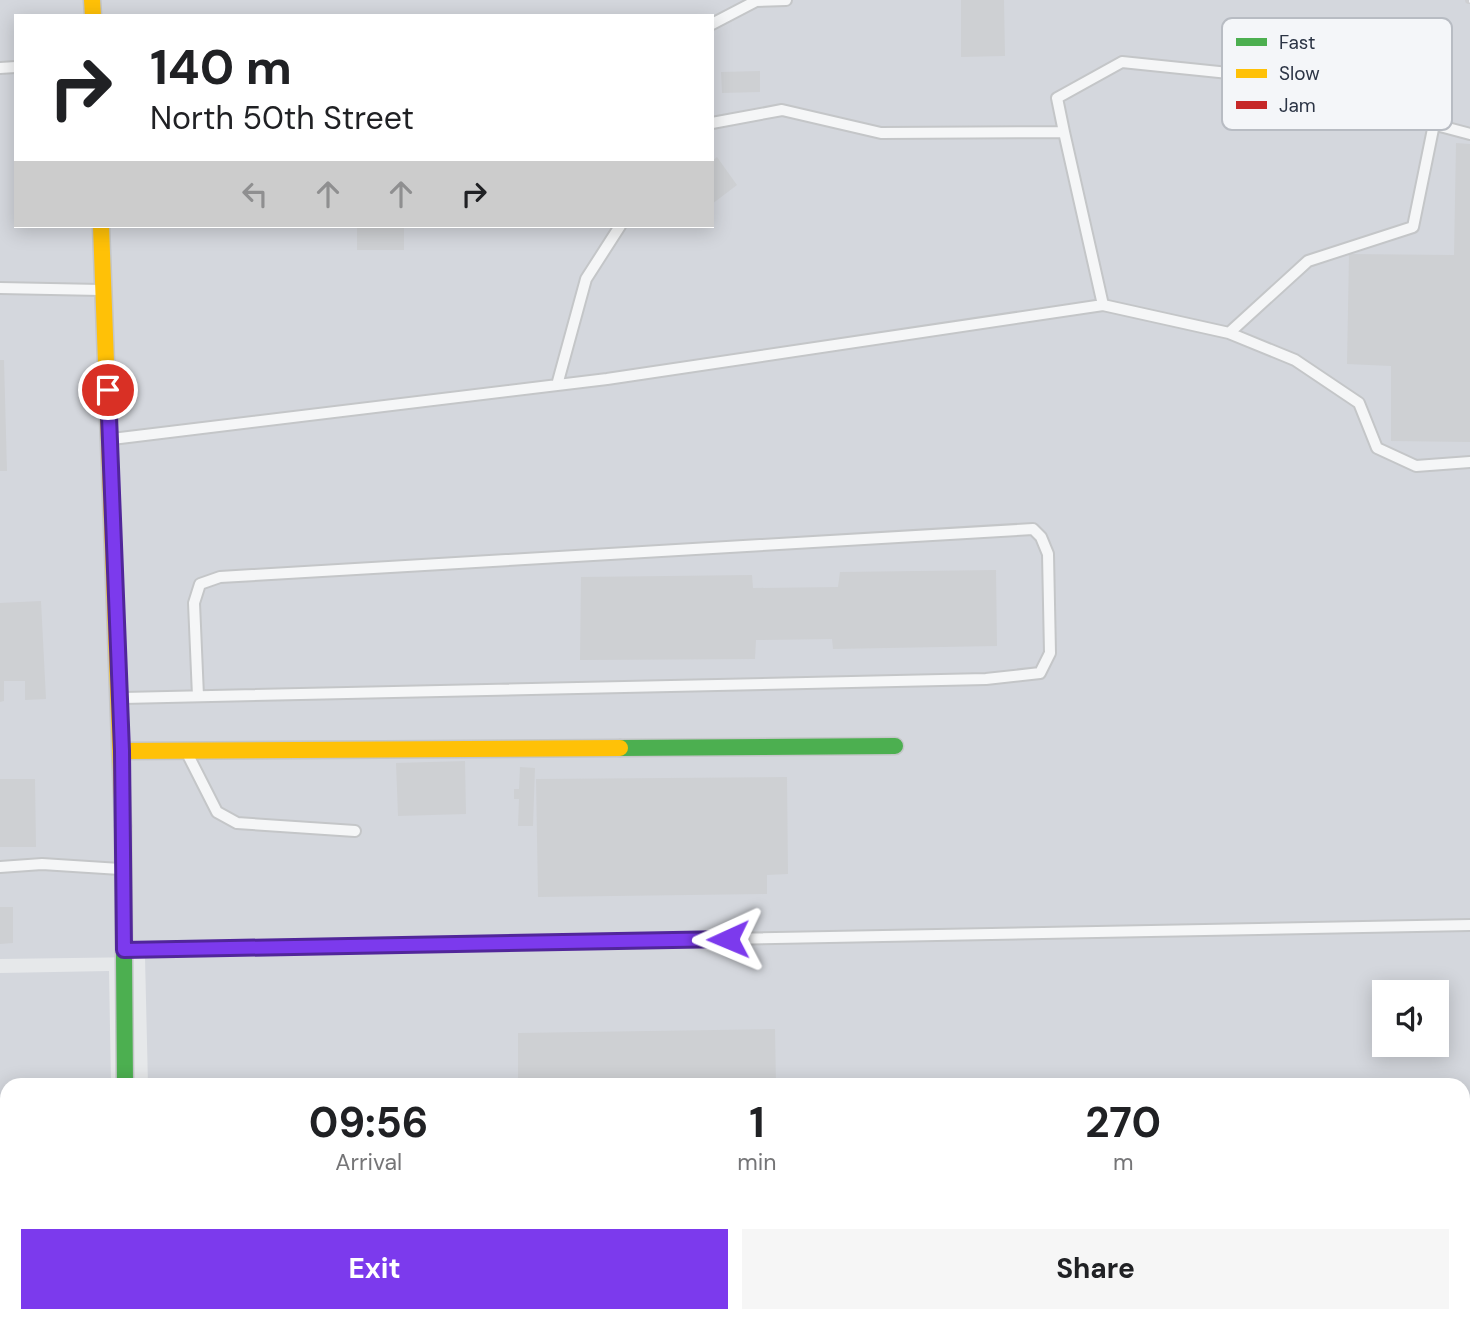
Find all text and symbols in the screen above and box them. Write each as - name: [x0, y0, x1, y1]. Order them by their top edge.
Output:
- legend: [1222, 18, 1452, 130]
- text: Fast: [1279, 30, 1315, 55]
- text: 140 m: [150, 35, 292, 99]
- icon: right: [35, 42, 126, 133]
- text: Slow: [1279, 61, 1320, 86]
- text: Jam: [1279, 93, 1316, 118]
- text: North 50th Street: [150, 97, 414, 139]
- icon: left: [236, 175, 274, 213]
- icon: ahead: [309, 175, 347, 213]
- icon: ahead: [382, 175, 420, 213]
- icon: right: [455, 175, 493, 213]
- pin: [78, 360, 138, 420]
- icon: arrive: [89, 371, 127, 409]
- position arrow: [691, 902, 765, 976]
- map controls: [1372, 980, 1449, 1057]
- button: sound: [1372, 980, 1449, 1057]
- text: 09:56: [309, 1095, 428, 1150]
- text: 1: [749, 1095, 765, 1150]
- text: 270: [1085, 1095, 1161, 1150]
- text: Arrival: [335, 1147, 402, 1177]
- text: min: [737, 1147, 777, 1177]
- text: m: [1113, 1147, 1133, 1177]
- button: Exit: [21, 1229, 728, 1309]
- button: Share: [742, 1229, 1449, 1309]

